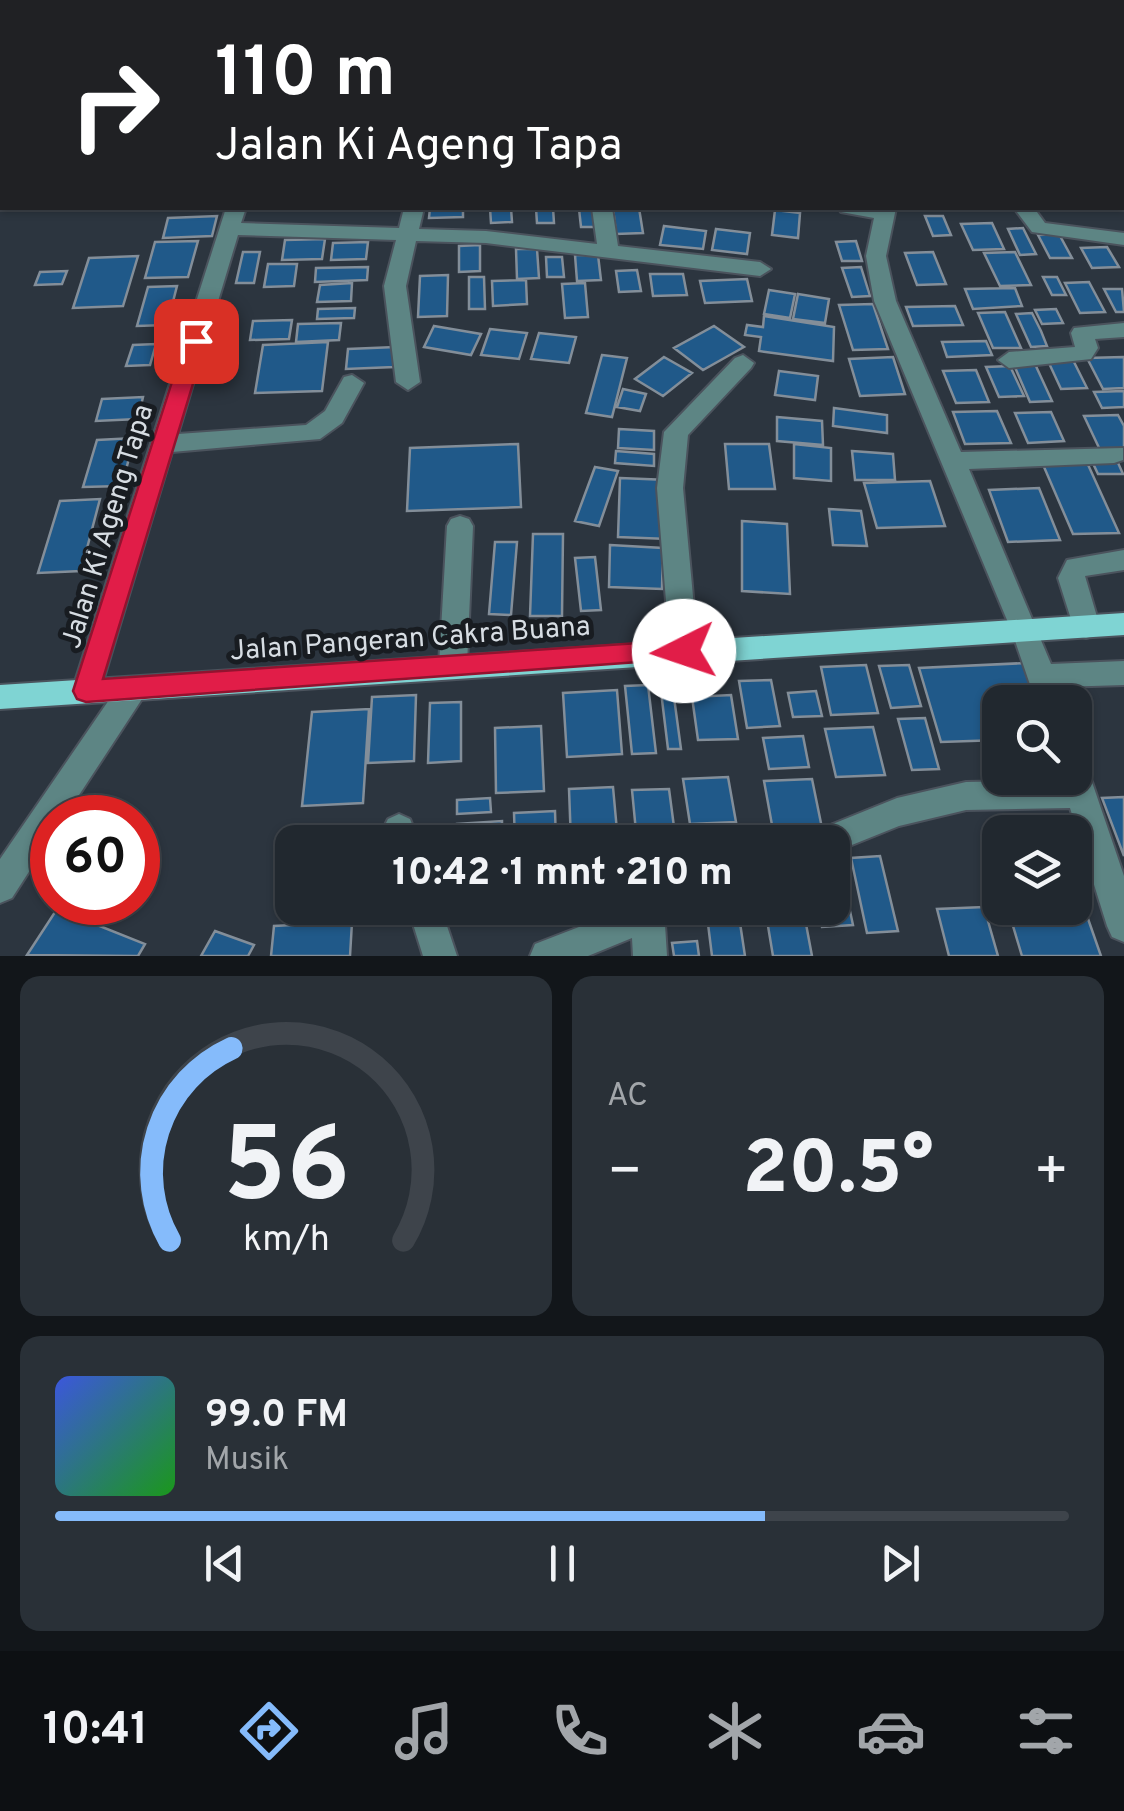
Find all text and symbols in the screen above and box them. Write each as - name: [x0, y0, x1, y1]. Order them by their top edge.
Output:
- text: 110 m: [215, 32, 396, 121]
- icon: right: [50, 40, 180, 170]
- text: Jalan Ki Ageng Tapa: [215, 119, 622, 176]
- pin: [154, 299, 239, 384]
- icon: arrive: [169, 314, 224, 369]
- street label: Jalan Ki Ageng Tapa: [55, 400, 163, 653]
- position arrow: [632, 599, 736, 703]
- street label: Jalan Pangeran Cakra Buana: [229, 609, 592, 671]
- map controls: [982, 685, 1092, 925]
- button: search: [982, 685, 1092, 795]
- speed limit sign: 60: [30, 795, 160, 925]
- button: layers: [982, 815, 1092, 925]
- text: 10:42 · 1 mnt · 210 m: [392, 850, 733, 899]
- text: AC: [607, 1077, 648, 1117]
- text: 56: [222, 1106, 350, 1238]
- text: 20.5°: [742, 1125, 934, 1220]
- text: −: [607, 1139, 642, 1209]
- text: +: [1034, 1139, 1069, 1209]
- text: km/h: [243, 1218, 329, 1264]
- text: 99.0 FM: [205, 1392, 348, 1441]
- text: Musik: [205, 1441, 289, 1481]
- icon: previous: [197, 1536, 252, 1591]
- icon: pause: [535, 1536, 590, 1591]
- icon: next: [873, 1536, 928, 1591]
- icon: directions: [234, 1696, 304, 1766]
- icon: music: [389, 1696, 459, 1766]
- icon: phone: [545, 1696, 615, 1766]
- icon: climate: [700, 1696, 770, 1766]
- icon: car: [856, 1696, 926, 1766]
- icon: filters: [1011, 1696, 1081, 1766]
- text: 10:41: [43, 1703, 148, 1760]

